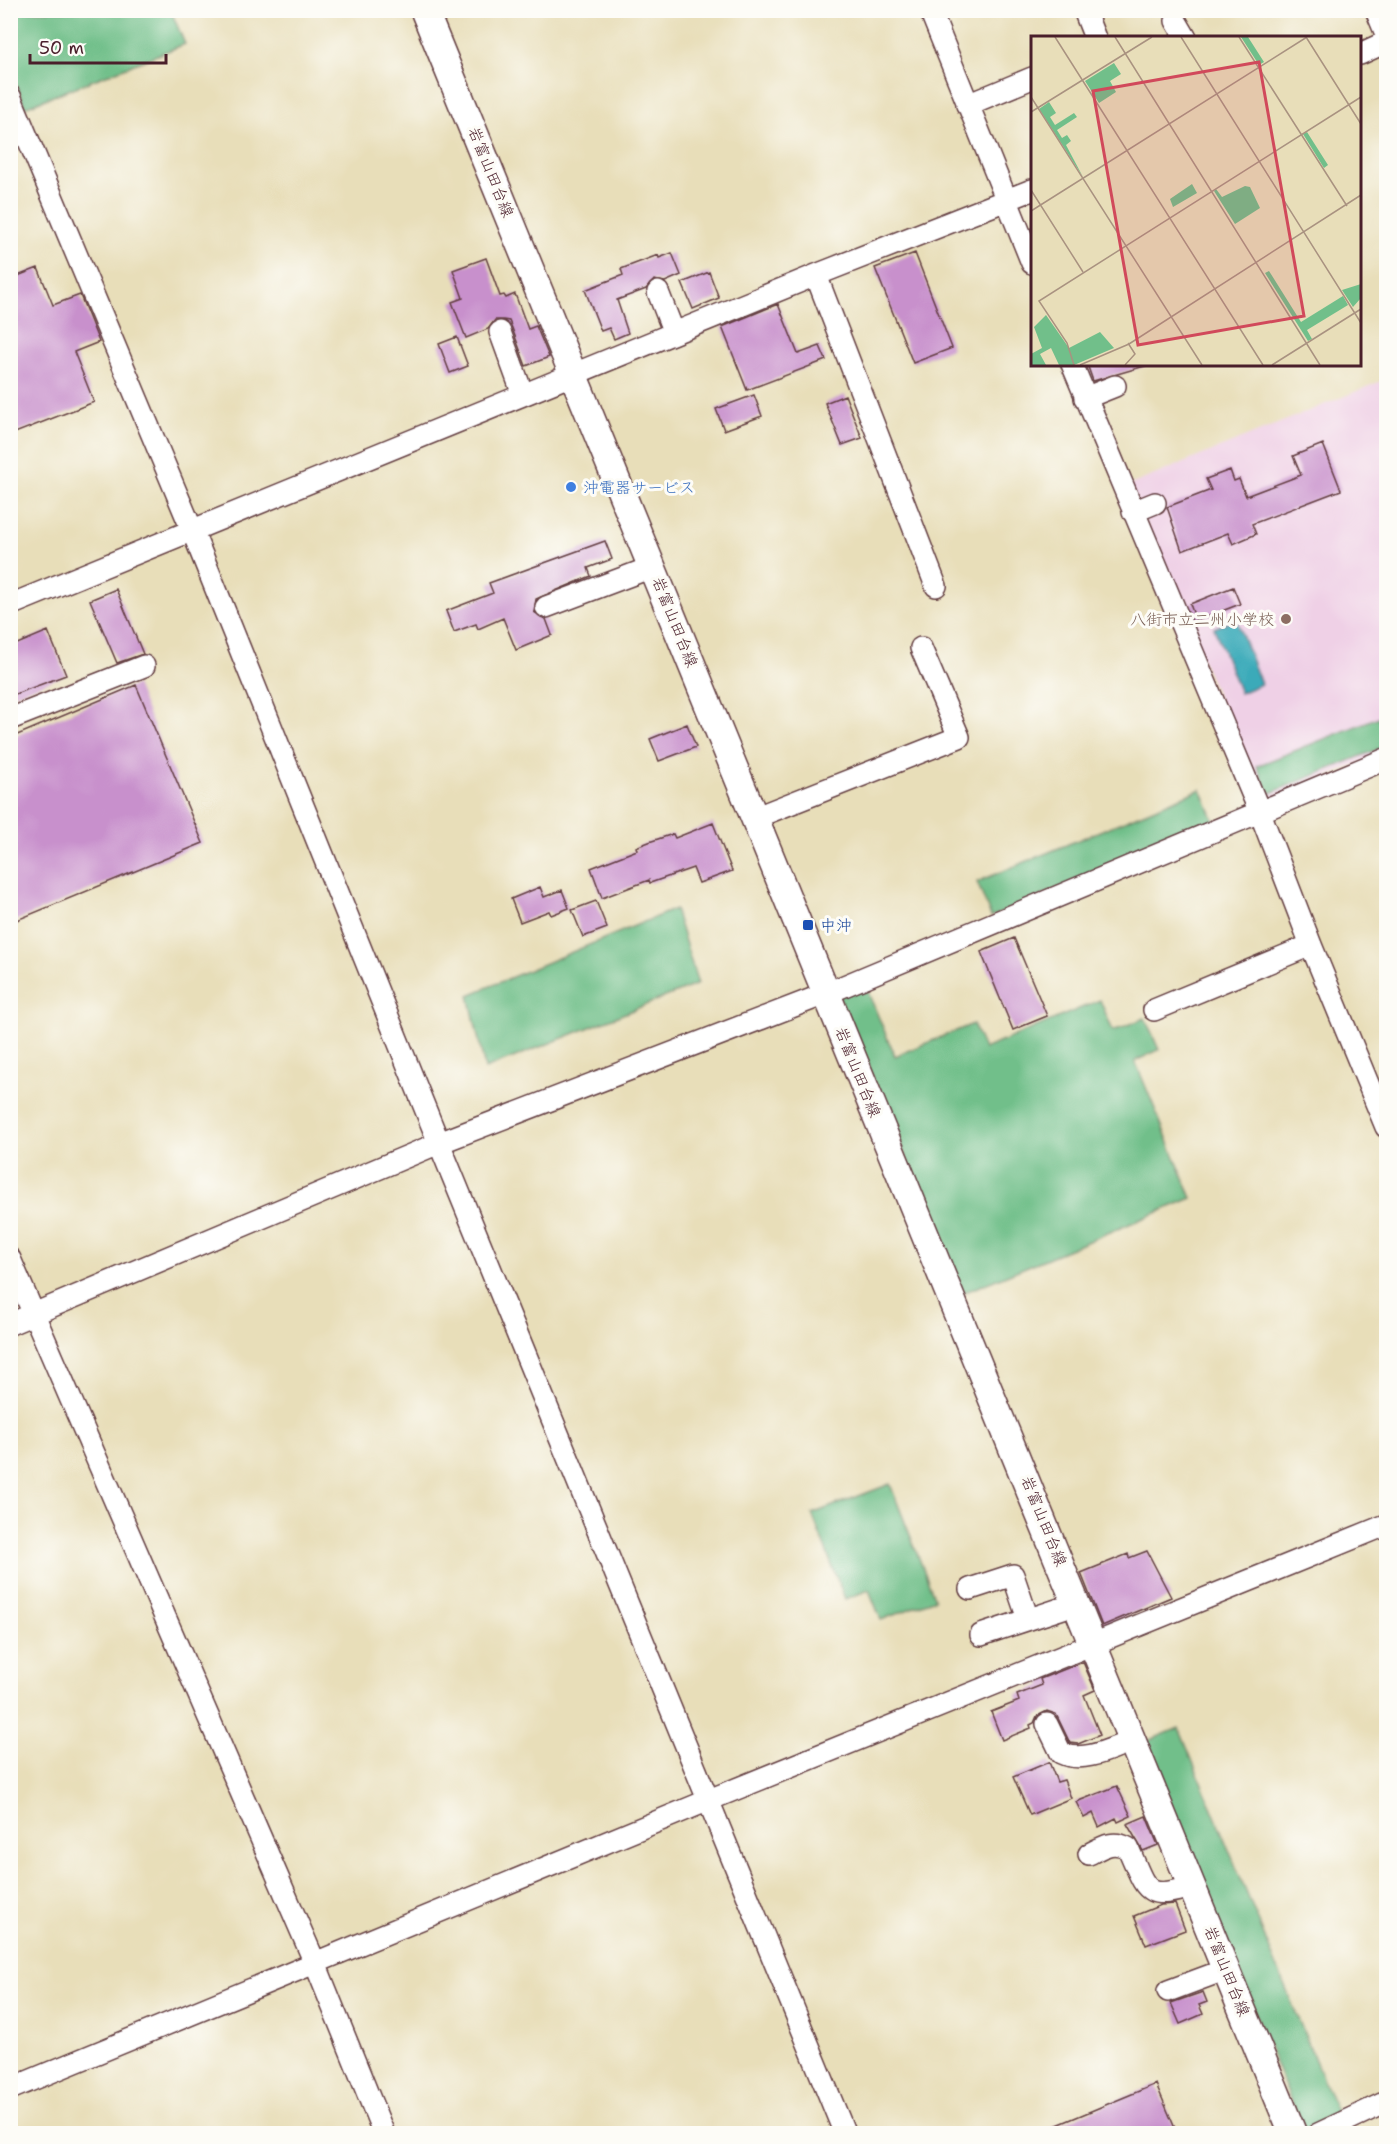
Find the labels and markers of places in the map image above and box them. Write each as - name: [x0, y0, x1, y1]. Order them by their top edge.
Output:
- place label: 沖電器サービス: [583, 477, 695, 498]
- marker: 沖電器サービス: [564, 480, 578, 494]
- place label: 八街市立二州小学校: [1130, 609, 1274, 630]
- marker: 八街市立二州小学校: [1279, 612, 1293, 626]
- place label: 中沖: [820, 915, 852, 936]
- marker: 中沖: [801, 918, 815, 932]

